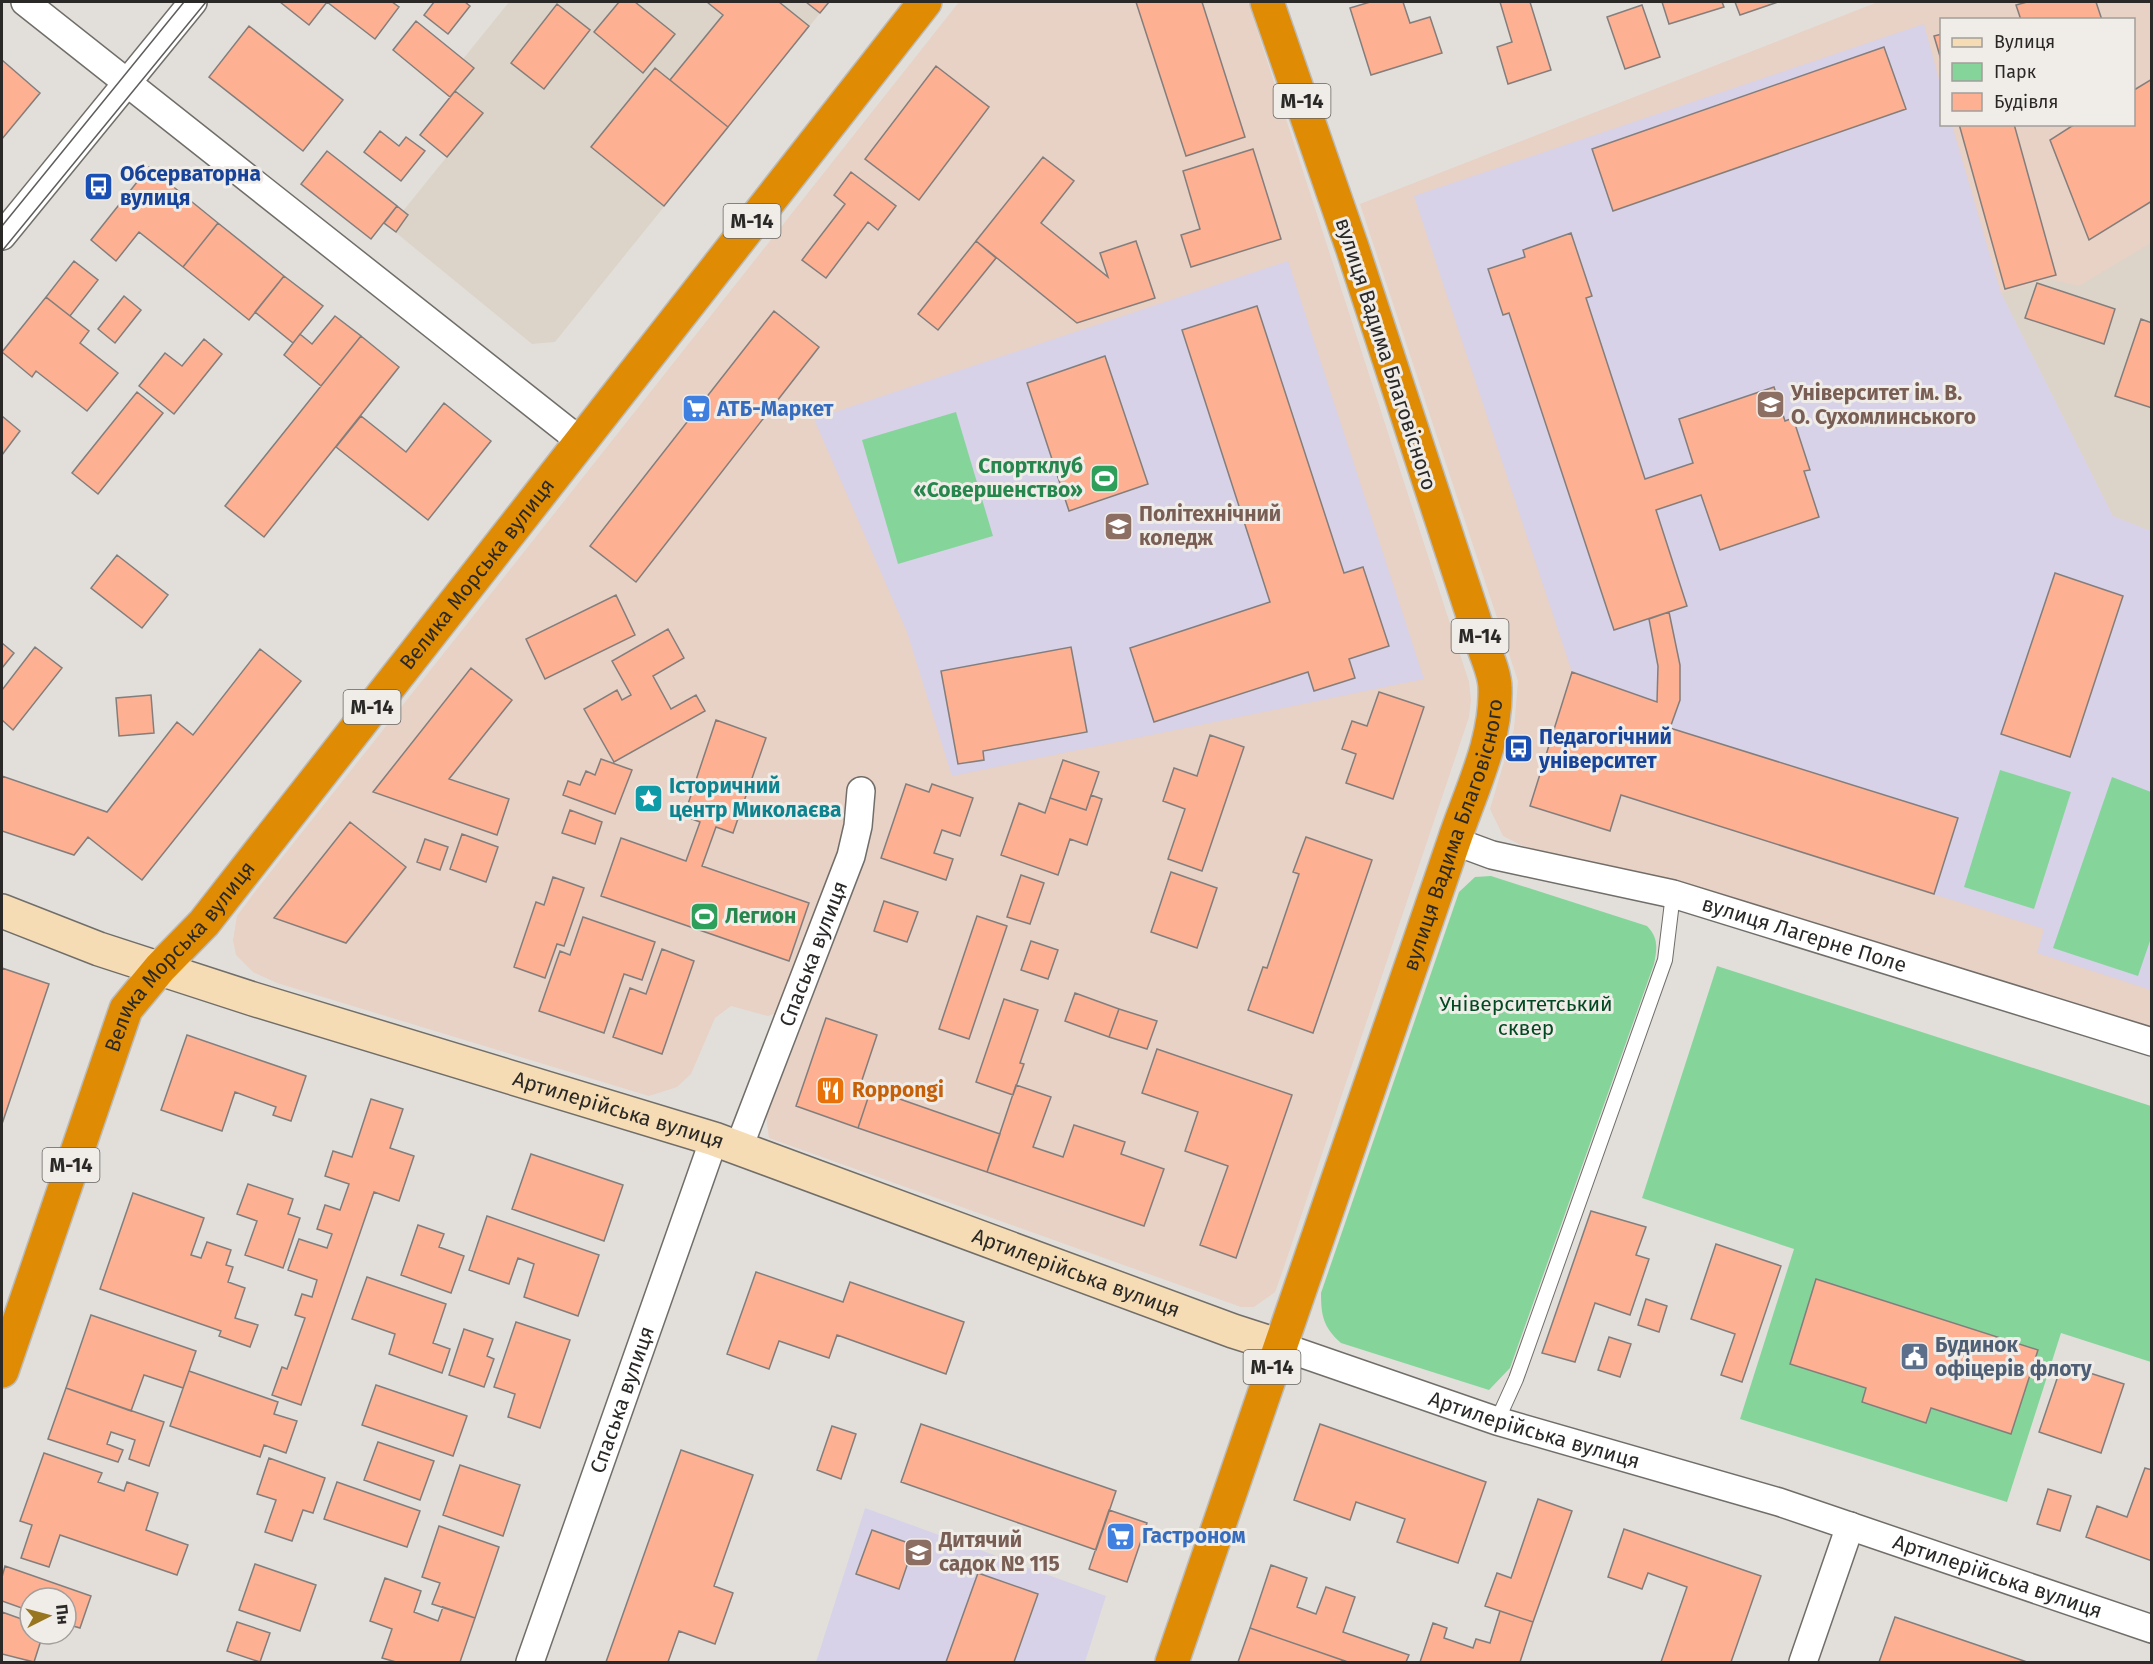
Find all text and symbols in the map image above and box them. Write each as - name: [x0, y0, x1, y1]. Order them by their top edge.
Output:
- legend: [1940, 18, 2135, 126]
- text: Вулиця: [1994, 31, 2055, 53]
- text: Парк: [1994, 61, 2037, 83]
- road number: М-14: [1274, 84, 1330, 118]
- text: Будівля: [1994, 91, 2058, 113]
- place label: Обсерваторна вулиця: [120, 161, 261, 211]
- bus stop icon: Обсерваторна вулиця: [83, 170, 115, 202]
- road number: М-14: [724, 204, 780, 238]
- street label: вулиця Вадима Благовісного: [1330, 215, 1442, 493]
- place label: Університет ім. В. О. Сухомлинського: [1790, 380, 1976, 430]
- school or university icon: Університет ім. В. О. Сухомлинського: [1754, 389, 1786, 421]
- supermarket icon: АТБ-Маркет: [680, 393, 712, 425]
- place label: АТБ-Маркет: [716, 396, 835, 422]
- place label: Спортклуб «Совершенство»: [913, 453, 1083, 503]
- sports icon: Спортклуб «Совершенство»: [1088, 462, 1120, 494]
- street label: Велика Морська вулиця: [394, 473, 560, 675]
- place label: Політехнічний коледж: [1139, 501, 1281, 551]
- school or university icon: Політехнічний коледж: [1102, 510, 1134, 542]
- road number: М-14: [1452, 619, 1508, 653]
- road number: М-14: [344, 690, 400, 724]
- street label: вулиця Вадима Благовісного: [1397, 698, 1508, 974]
- place label: Педагогічний університет: [1538, 724, 1672, 774]
- bus stop icon: Педагогічний університет: [1502, 733, 1534, 765]
- place label: Історичний центр Миколаєва: [669, 773, 841, 823]
- place icon: Історичний центр Миколаєва: [632, 782, 664, 814]
- street label: Велика Морська вулиця: [99, 856, 261, 1056]
- street label: Спаська вулиця: [774, 877, 853, 1030]
- street label: вулиця Лагерне Поле: [1699, 891, 1910, 978]
- sports icon: Легион: [688, 900, 720, 932]
- place label: Легион: [725, 903, 796, 929]
- park label: Університетський сквер: [1439, 991, 1613, 1041]
- street label: Артилерійська вулиця: [510, 1066, 728, 1155]
- restaurant icon: Roppongi: [815, 1074, 847, 1106]
- place label: Roppongi: [852, 1077, 944, 1103]
- road number: М-14: [42, 1148, 100, 1182]
- street label: Артилерійська вулиця: [969, 1223, 1184, 1323]
- street label: Спаська вулиця: [584, 1323, 660, 1477]
- place label: Будинок офіцерів флоту: [1935, 1332, 2092, 1382]
- public building icon: Будинок офіцерів флоту: [1898, 1341, 1930, 1373]
- road number: М-14: [1244, 1350, 1300, 1384]
- street label: Артилерійська вулиця: [1425, 1385, 1643, 1474]
- supermarket icon: Гастроном: [1105, 1520, 1137, 1552]
- place label: Гастроном: [1142, 1523, 1246, 1549]
- place label: Дитячий садок № 115: [938, 1527, 1060, 1577]
- street label: Артилерійська вулиця: [1890, 1529, 2106, 1624]
- school or university icon: Дитячий садок № 115: [902, 1536, 934, 1568]
- north arrow: [18, 1586, 78, 1646]
- text: Пн: [52, 1604, 73, 1625]

